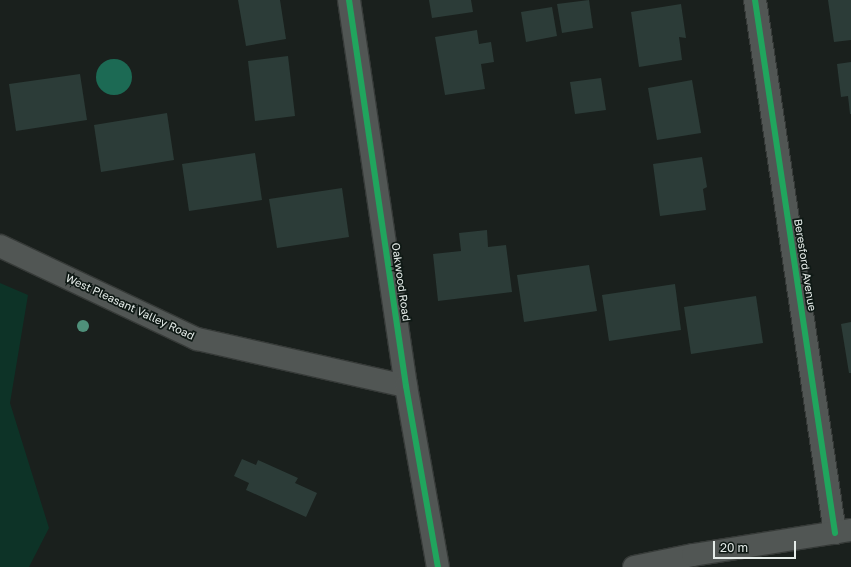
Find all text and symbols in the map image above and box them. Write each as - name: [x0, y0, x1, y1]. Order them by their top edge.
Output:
- street label: Beresford Avenue: [791, 218, 819, 312]
- street label: Oakwood Road: [389, 242, 413, 322]
- street label: West Pleasant Valley Road: [64, 271, 196, 343]
- scale bar: [715, 533, 798, 559]
- text: 20 m: [720, 540, 748, 555]

